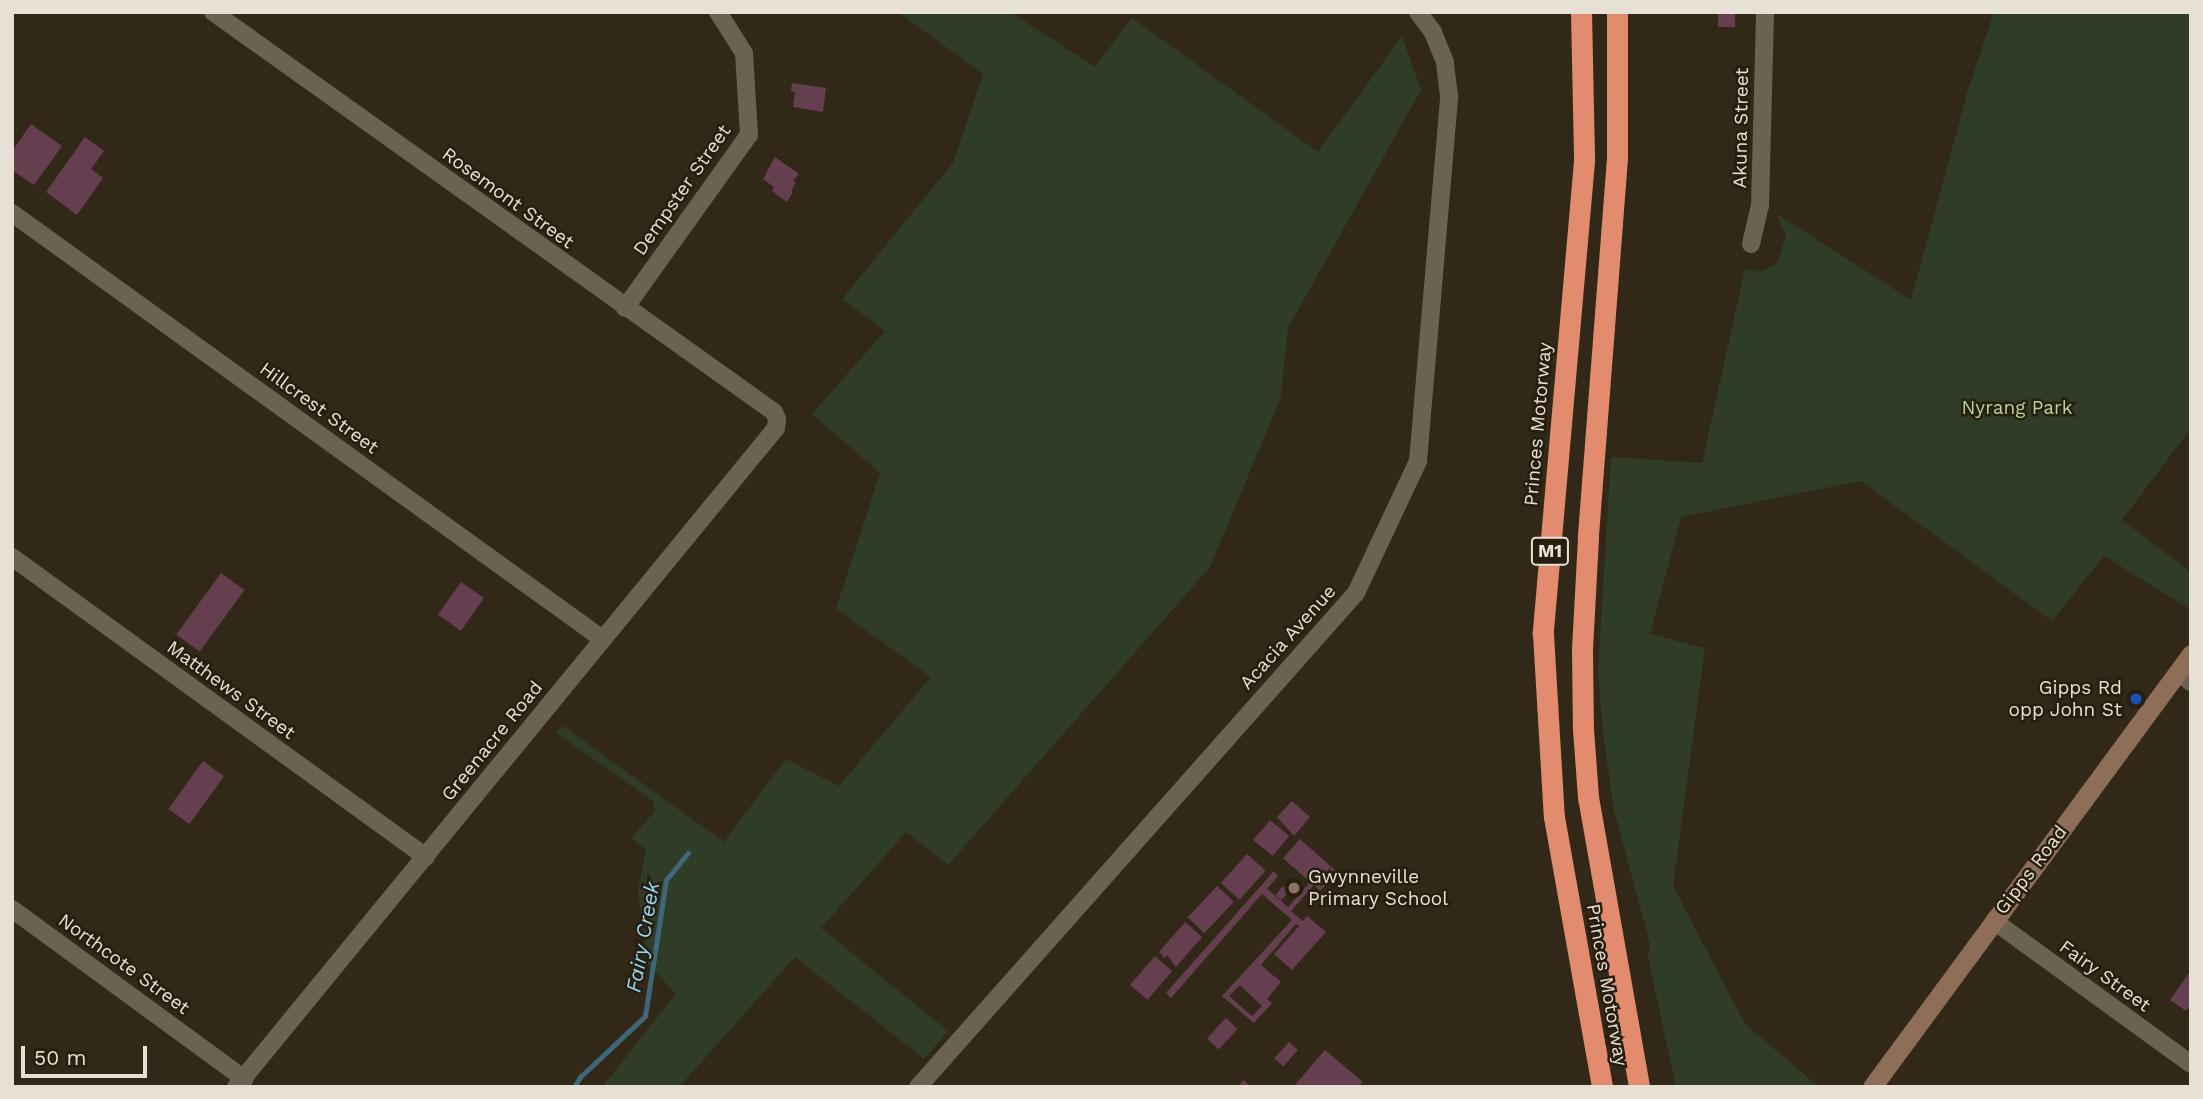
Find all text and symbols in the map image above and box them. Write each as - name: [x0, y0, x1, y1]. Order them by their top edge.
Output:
- street label: Akuna Street: [1729, 67, 1753, 189]
- street label: Dempster Street: [628, 120, 736, 260]
- street label: Rosemont Street: [438, 143, 578, 253]
- street label: Princes Motorway: [1519, 341, 1557, 507]
- street label: Hillcrest Street: [255, 357, 383, 459]
- park label: Nyrang Park: [1961, 397, 2073, 419]
- road number: M1: [1531, 536, 1569, 566]
- street label: Acacia Avenue: [1235, 580, 1341, 694]
- street label: Matthews Street: [162, 636, 300, 744]
- street label: Greenacre Road: [437, 676, 547, 806]
- place label: Gipps Rd opp John St: [2008, 677, 2122, 721]
- marker: Gipps Rd opp John St: [2128, 691, 2144, 707]
- street label: Gipps Road: [1990, 821, 2072, 919]
- place label: Gwynneville Primary School: [1308, 866, 1448, 910]
- water label: Fairy Creek: [621, 879, 665, 995]
- marker: Gwynneville Primary School: [1286, 880, 1302, 896]
- street label: Princes Motorway: [1582, 902, 1632, 1068]
- street label: Northcote Street: [54, 909, 194, 1019]
- street label: Fairy Street: [2055, 935, 2155, 1017]
- scale bar: [24, 1032, 150, 1076]
- text: 50 m: [34, 1045, 86, 1070]

